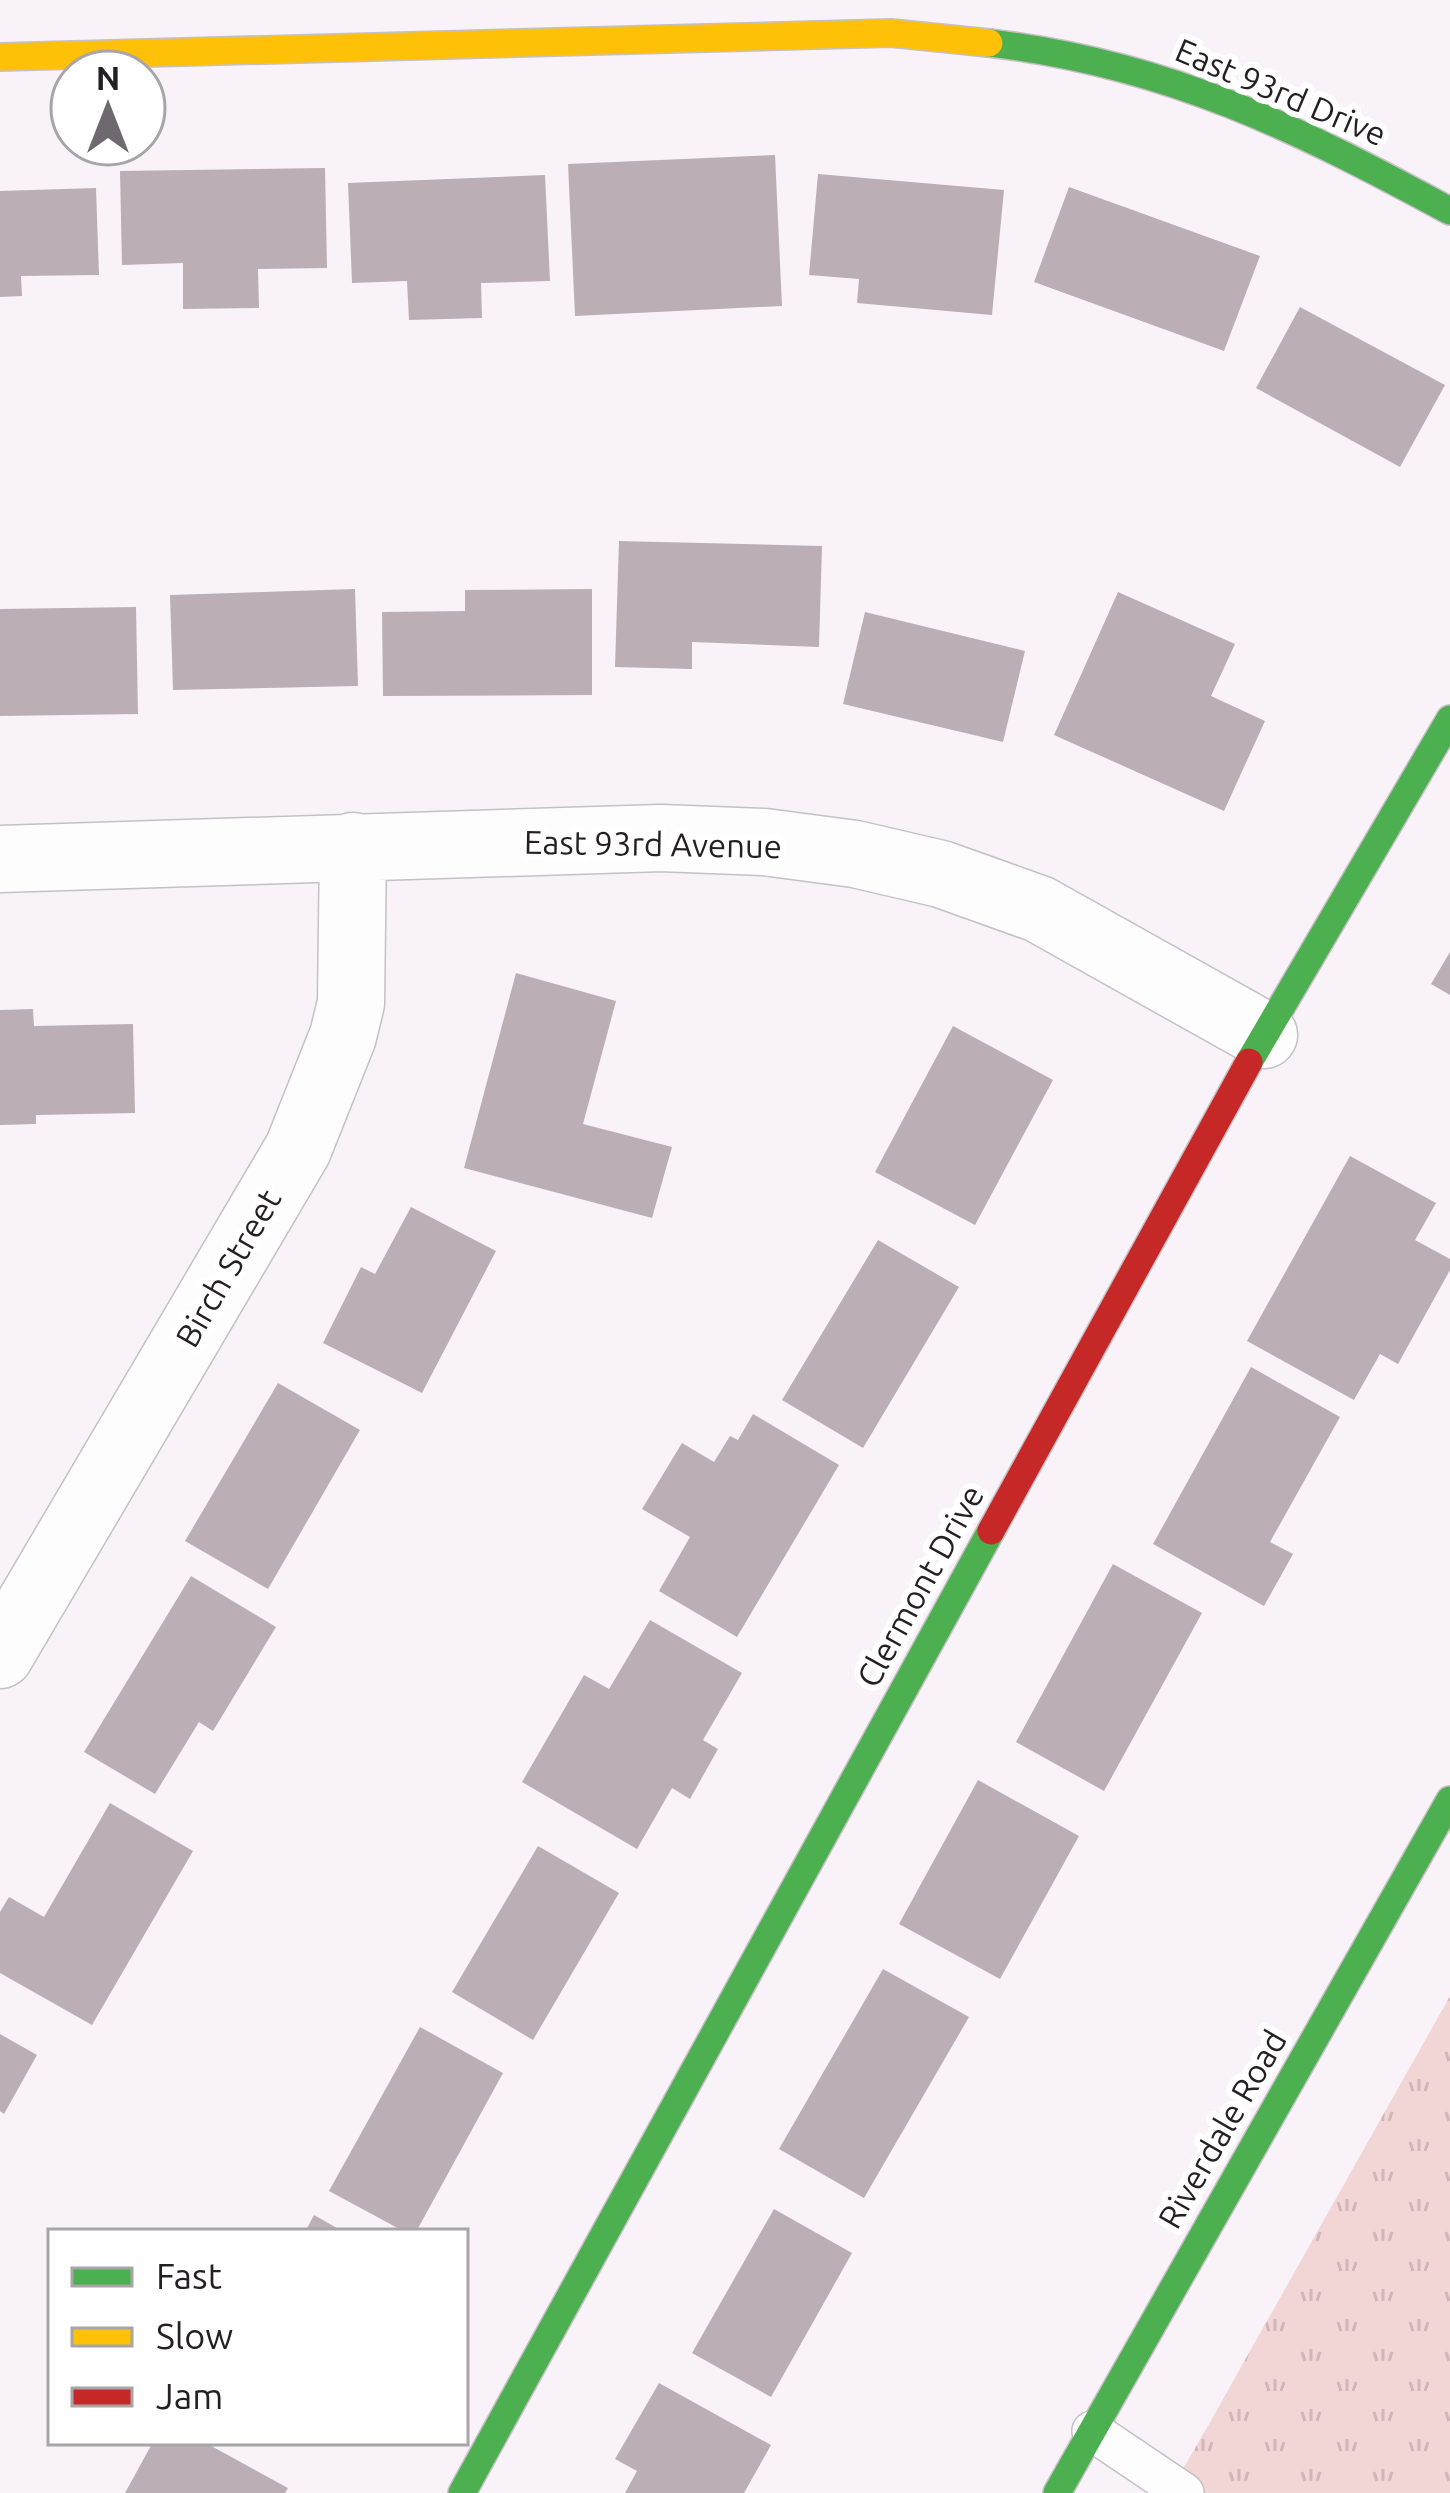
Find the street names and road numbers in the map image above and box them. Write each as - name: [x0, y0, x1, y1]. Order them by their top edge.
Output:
- street label: East 93rd Drive: [1170, 31, 1392, 153]
- street label: East 93rd Avenue: [524, 823, 782, 864]
- street label: Birch Street: [168, 1183, 287, 1353]
- street label: Clermont Drive: [849, 1478, 990, 1693]
- street label: Riverdale Road: [1150, 2023, 1293, 2234]

